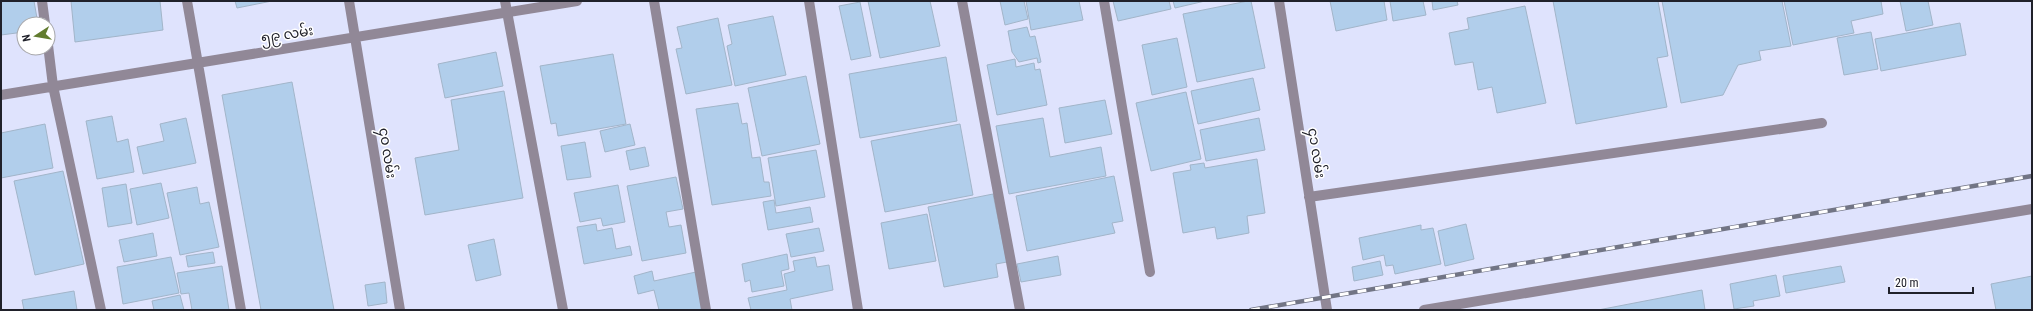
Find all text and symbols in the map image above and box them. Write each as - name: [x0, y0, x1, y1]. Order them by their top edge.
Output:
- north arrow: [16, 16, 56, 56]
- street label: ၅၉ လမ်း: [259, 20, 315, 50]
- text: N: [20, 33, 34, 43]
- street label: ၄၀ လမ်း: [372, 126, 402, 180]
- street label: ၄၁ လမ်း: [1301, 126, 1331, 180]
- scale bar: [1889, 269, 1973, 295]
- text: 20 m: [1895, 276, 1919, 290]

